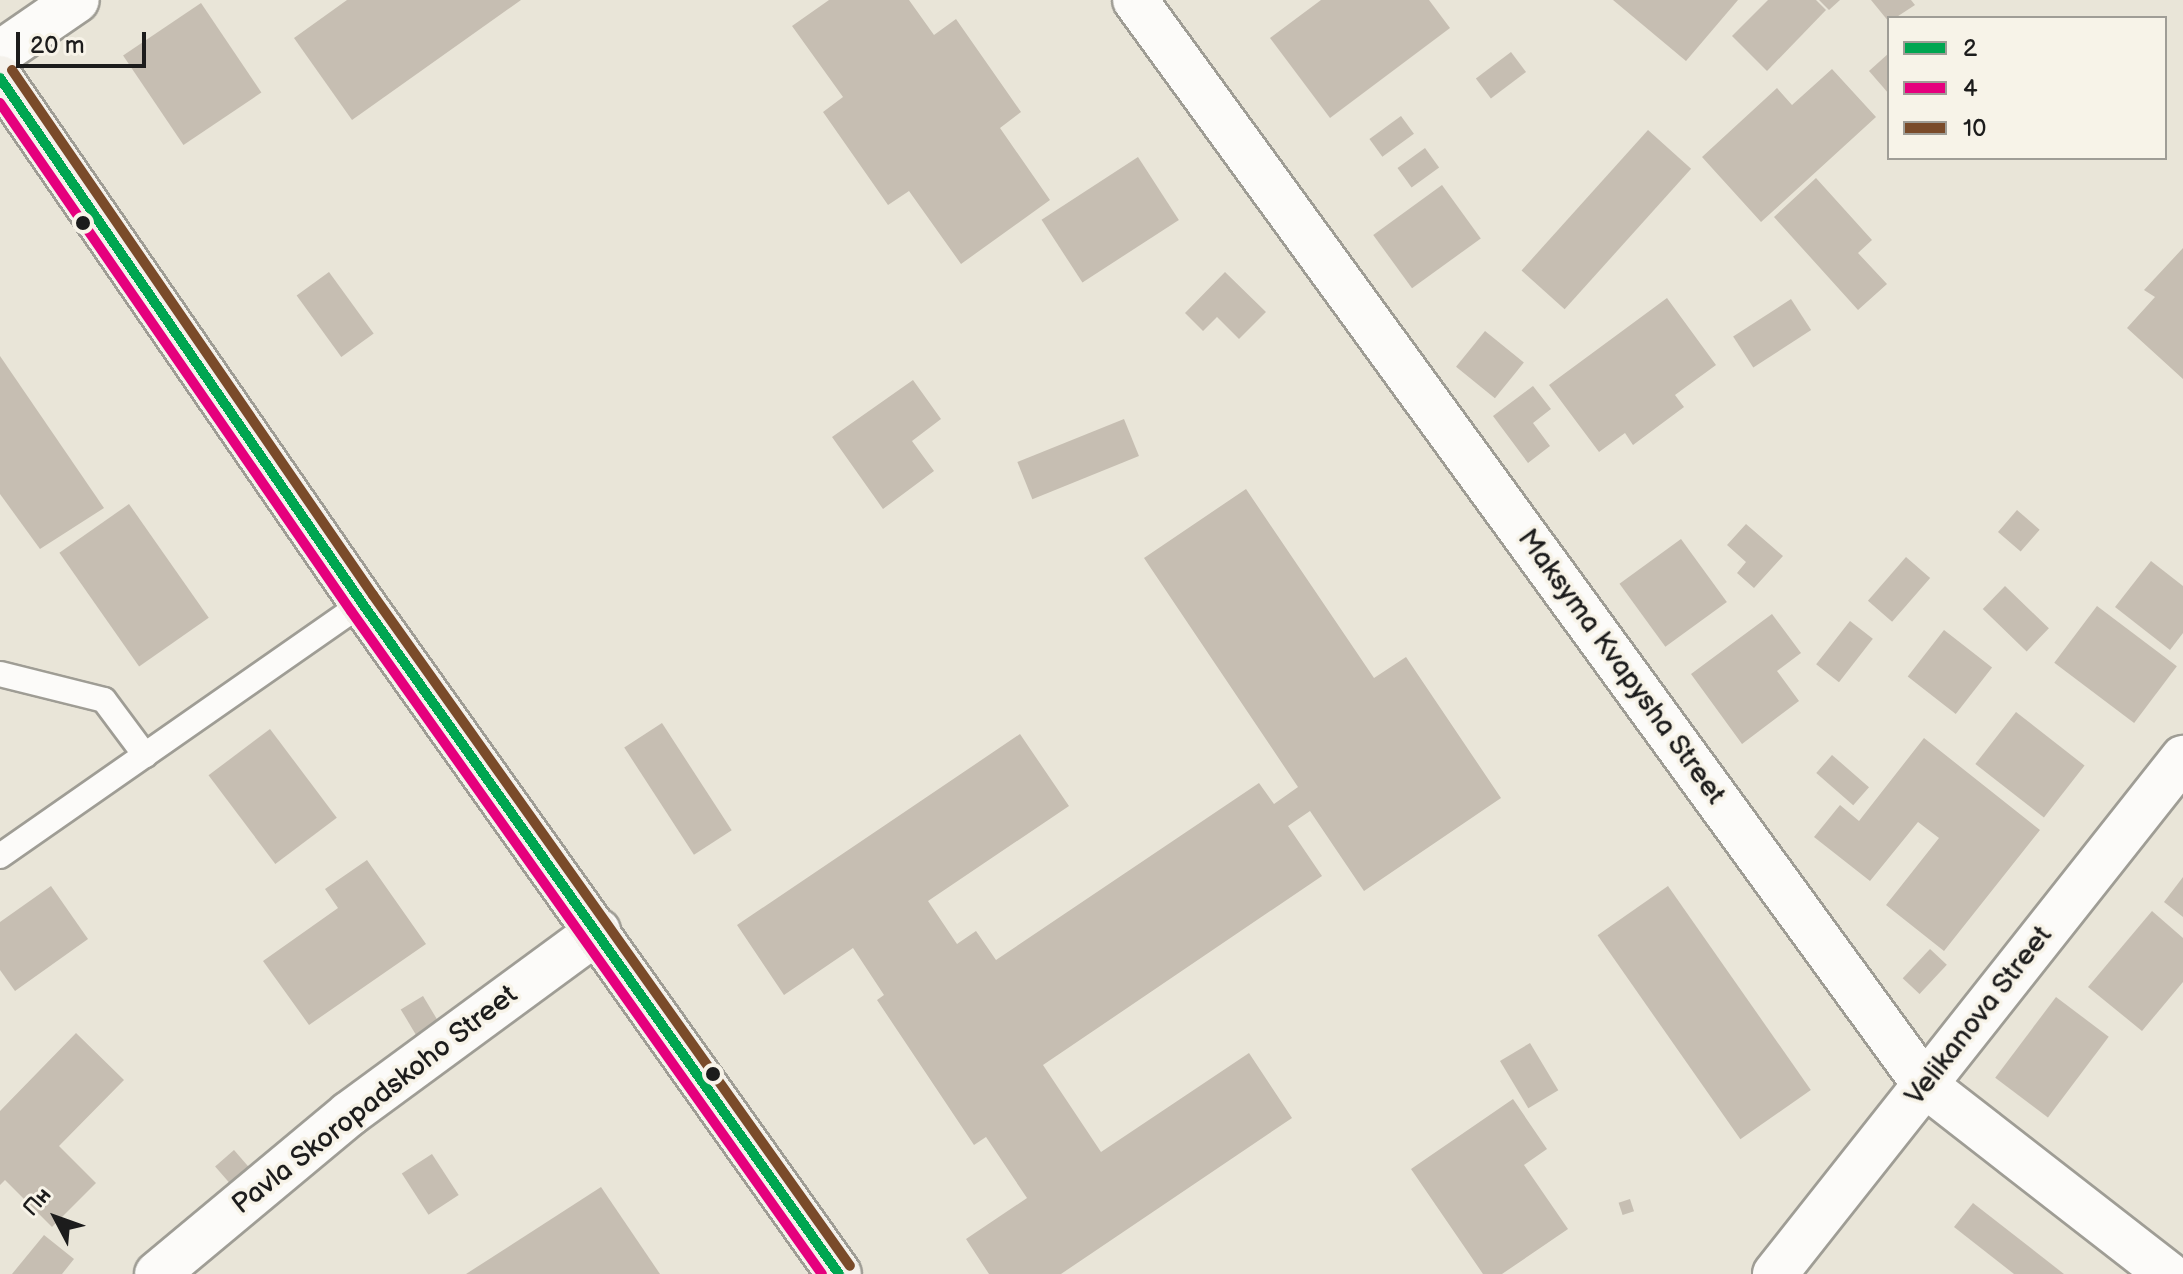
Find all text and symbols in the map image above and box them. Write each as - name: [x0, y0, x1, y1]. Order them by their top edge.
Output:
- scale bar: [20, 16, 150, 66]
- legend: [1887, 16, 2167, 160]
- text: 20 m: [30, 31, 85, 60]
- text: 2: [1963, 34, 1977, 63]
- text: 4: [1963, 74, 1978, 103]
- text: 10: [1963, 114, 1986, 143]
- unlabelled marker: [75, 215, 91, 231]
- street label: Maksyma Kvapysha Street: [1510, 523, 1732, 811]
- street label: Velikanova Street: [1898, 920, 2060, 1112]
- street label: Pavla Skoropadskoho Street: [225, 978, 525, 1222]
- unlabelled marker: [705, 1066, 721, 1082]
- north arrow: [16, 1178, 96, 1258]
- text: Пн: [18, 1182, 57, 1222]

